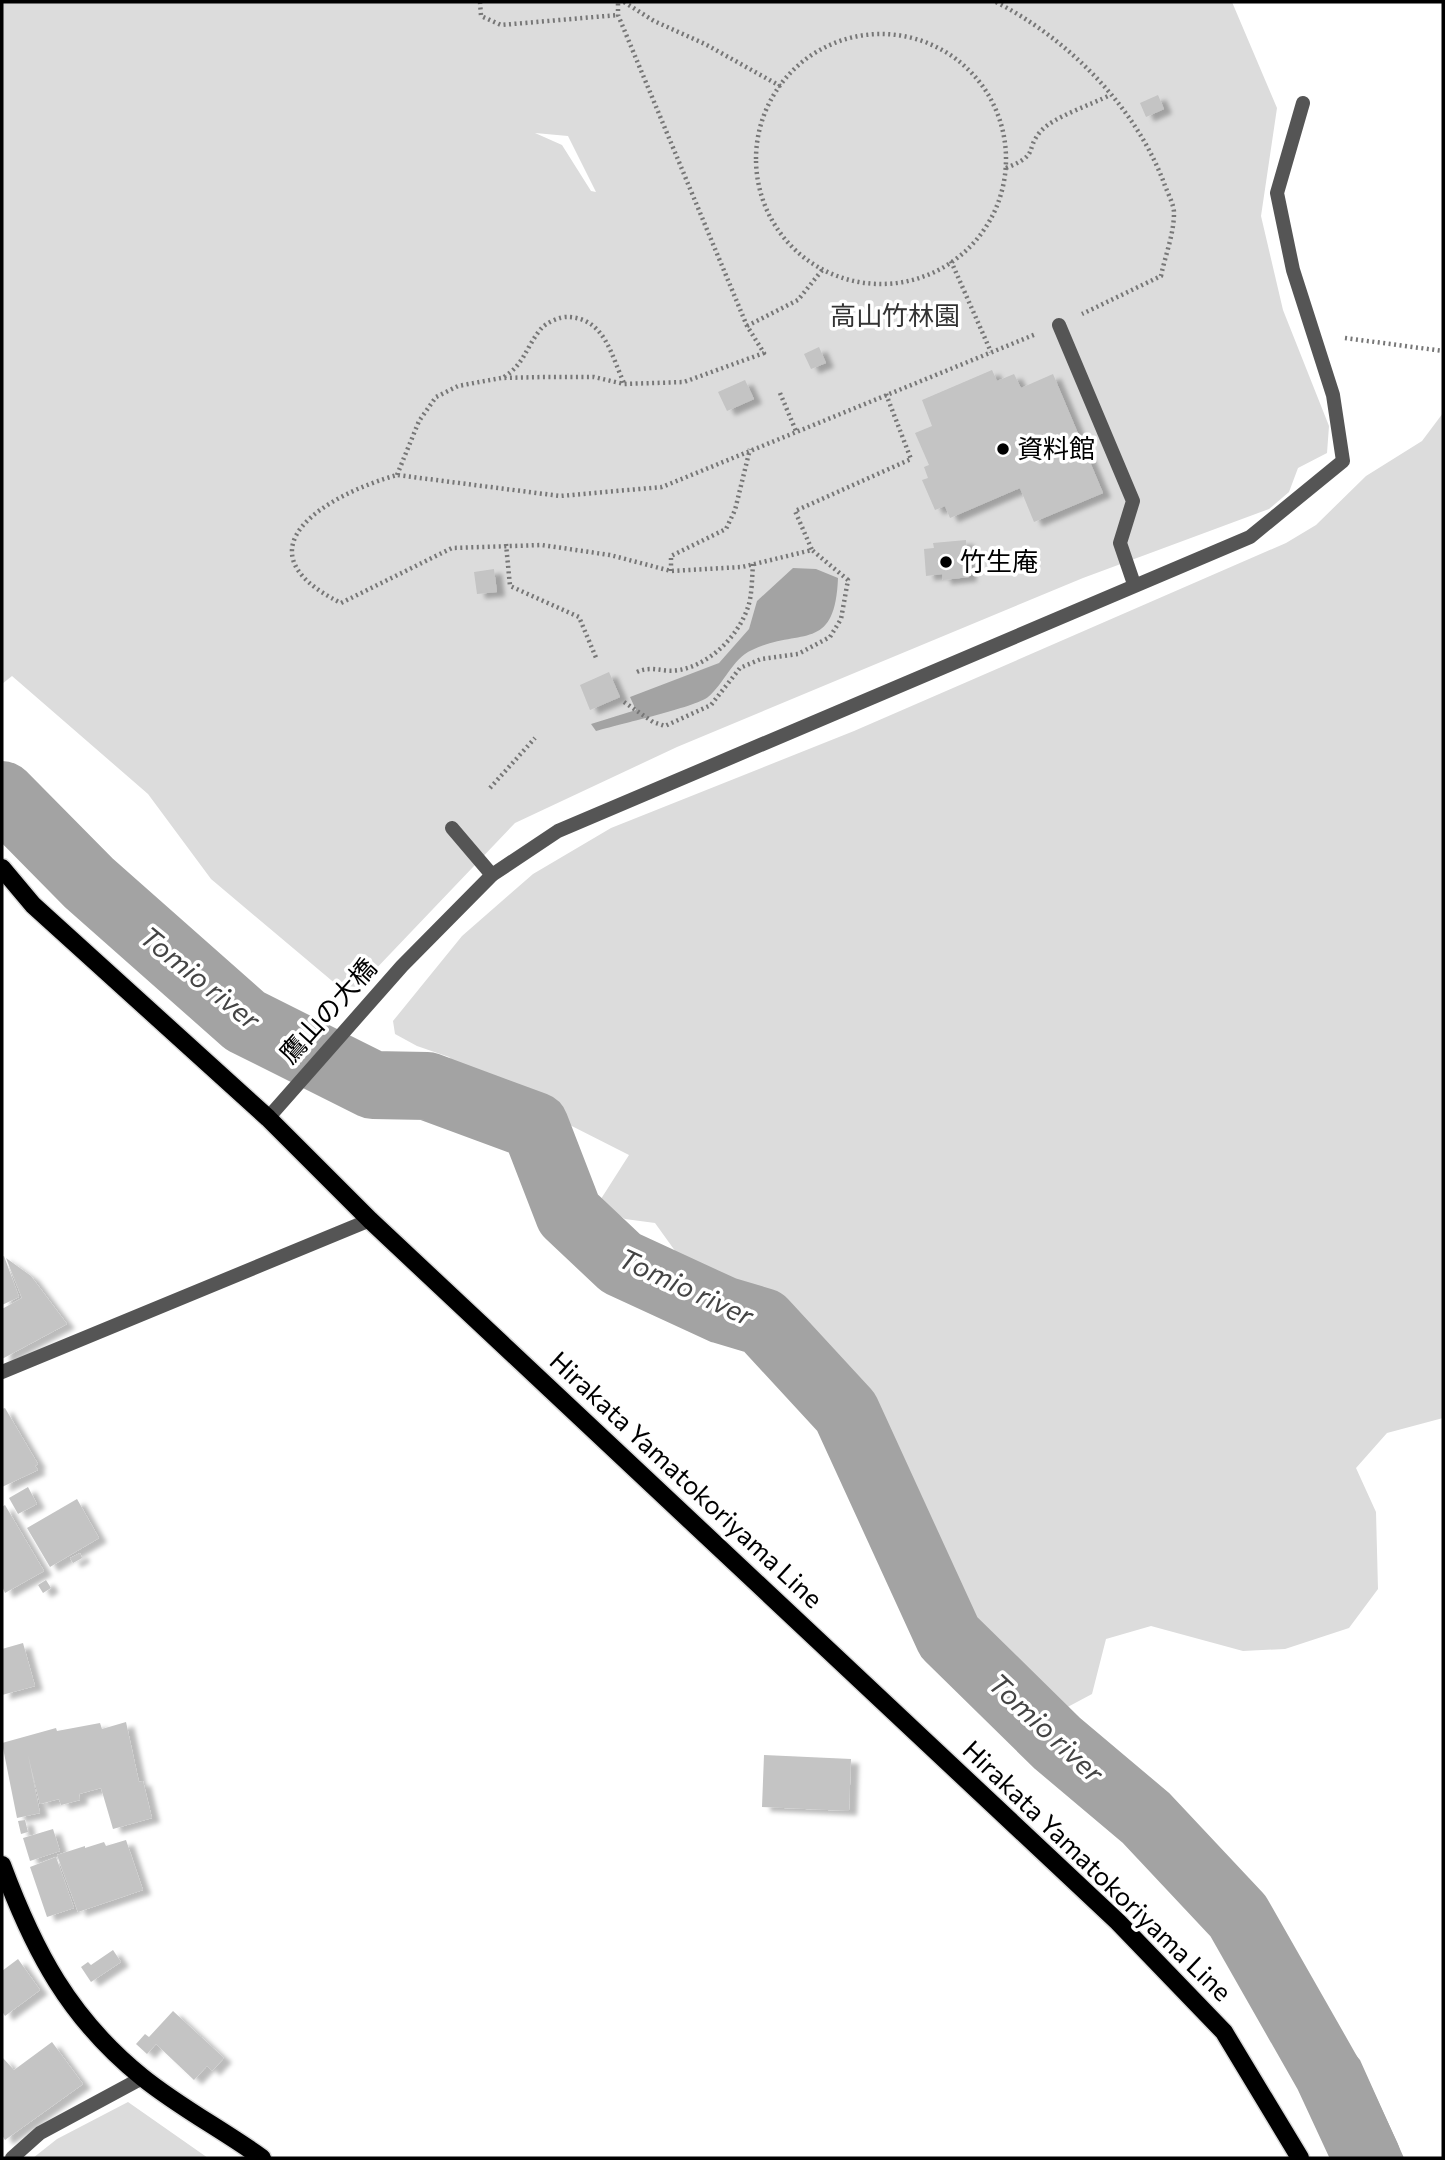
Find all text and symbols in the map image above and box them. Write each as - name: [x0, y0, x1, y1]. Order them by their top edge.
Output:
- park label: 高山竹林園: [830, 299, 960, 330]
- place label: 資料館: [1017, 432, 1095, 463]
- marker: 資料館: [995, 441, 1011, 457]
- place label: 竹生庵: [960, 545, 1038, 576]
- marker: 竹生庵: [938, 554, 954, 570]
- water label: Tomio river: [134, 918, 268, 1036]
- street label: 鷹山の大橋: [272, 951, 382, 1069]
- water label: Tomio river: [614, 1240, 760, 1332]
- street label: Hirakata Yamatokoriyama Line: [544, 1344, 830, 1613]
- water label: Tomio river: [982, 1666, 1112, 1790]
- street label: Hirakata Yamatokoriyama Line: [957, 1733, 1239, 2007]

